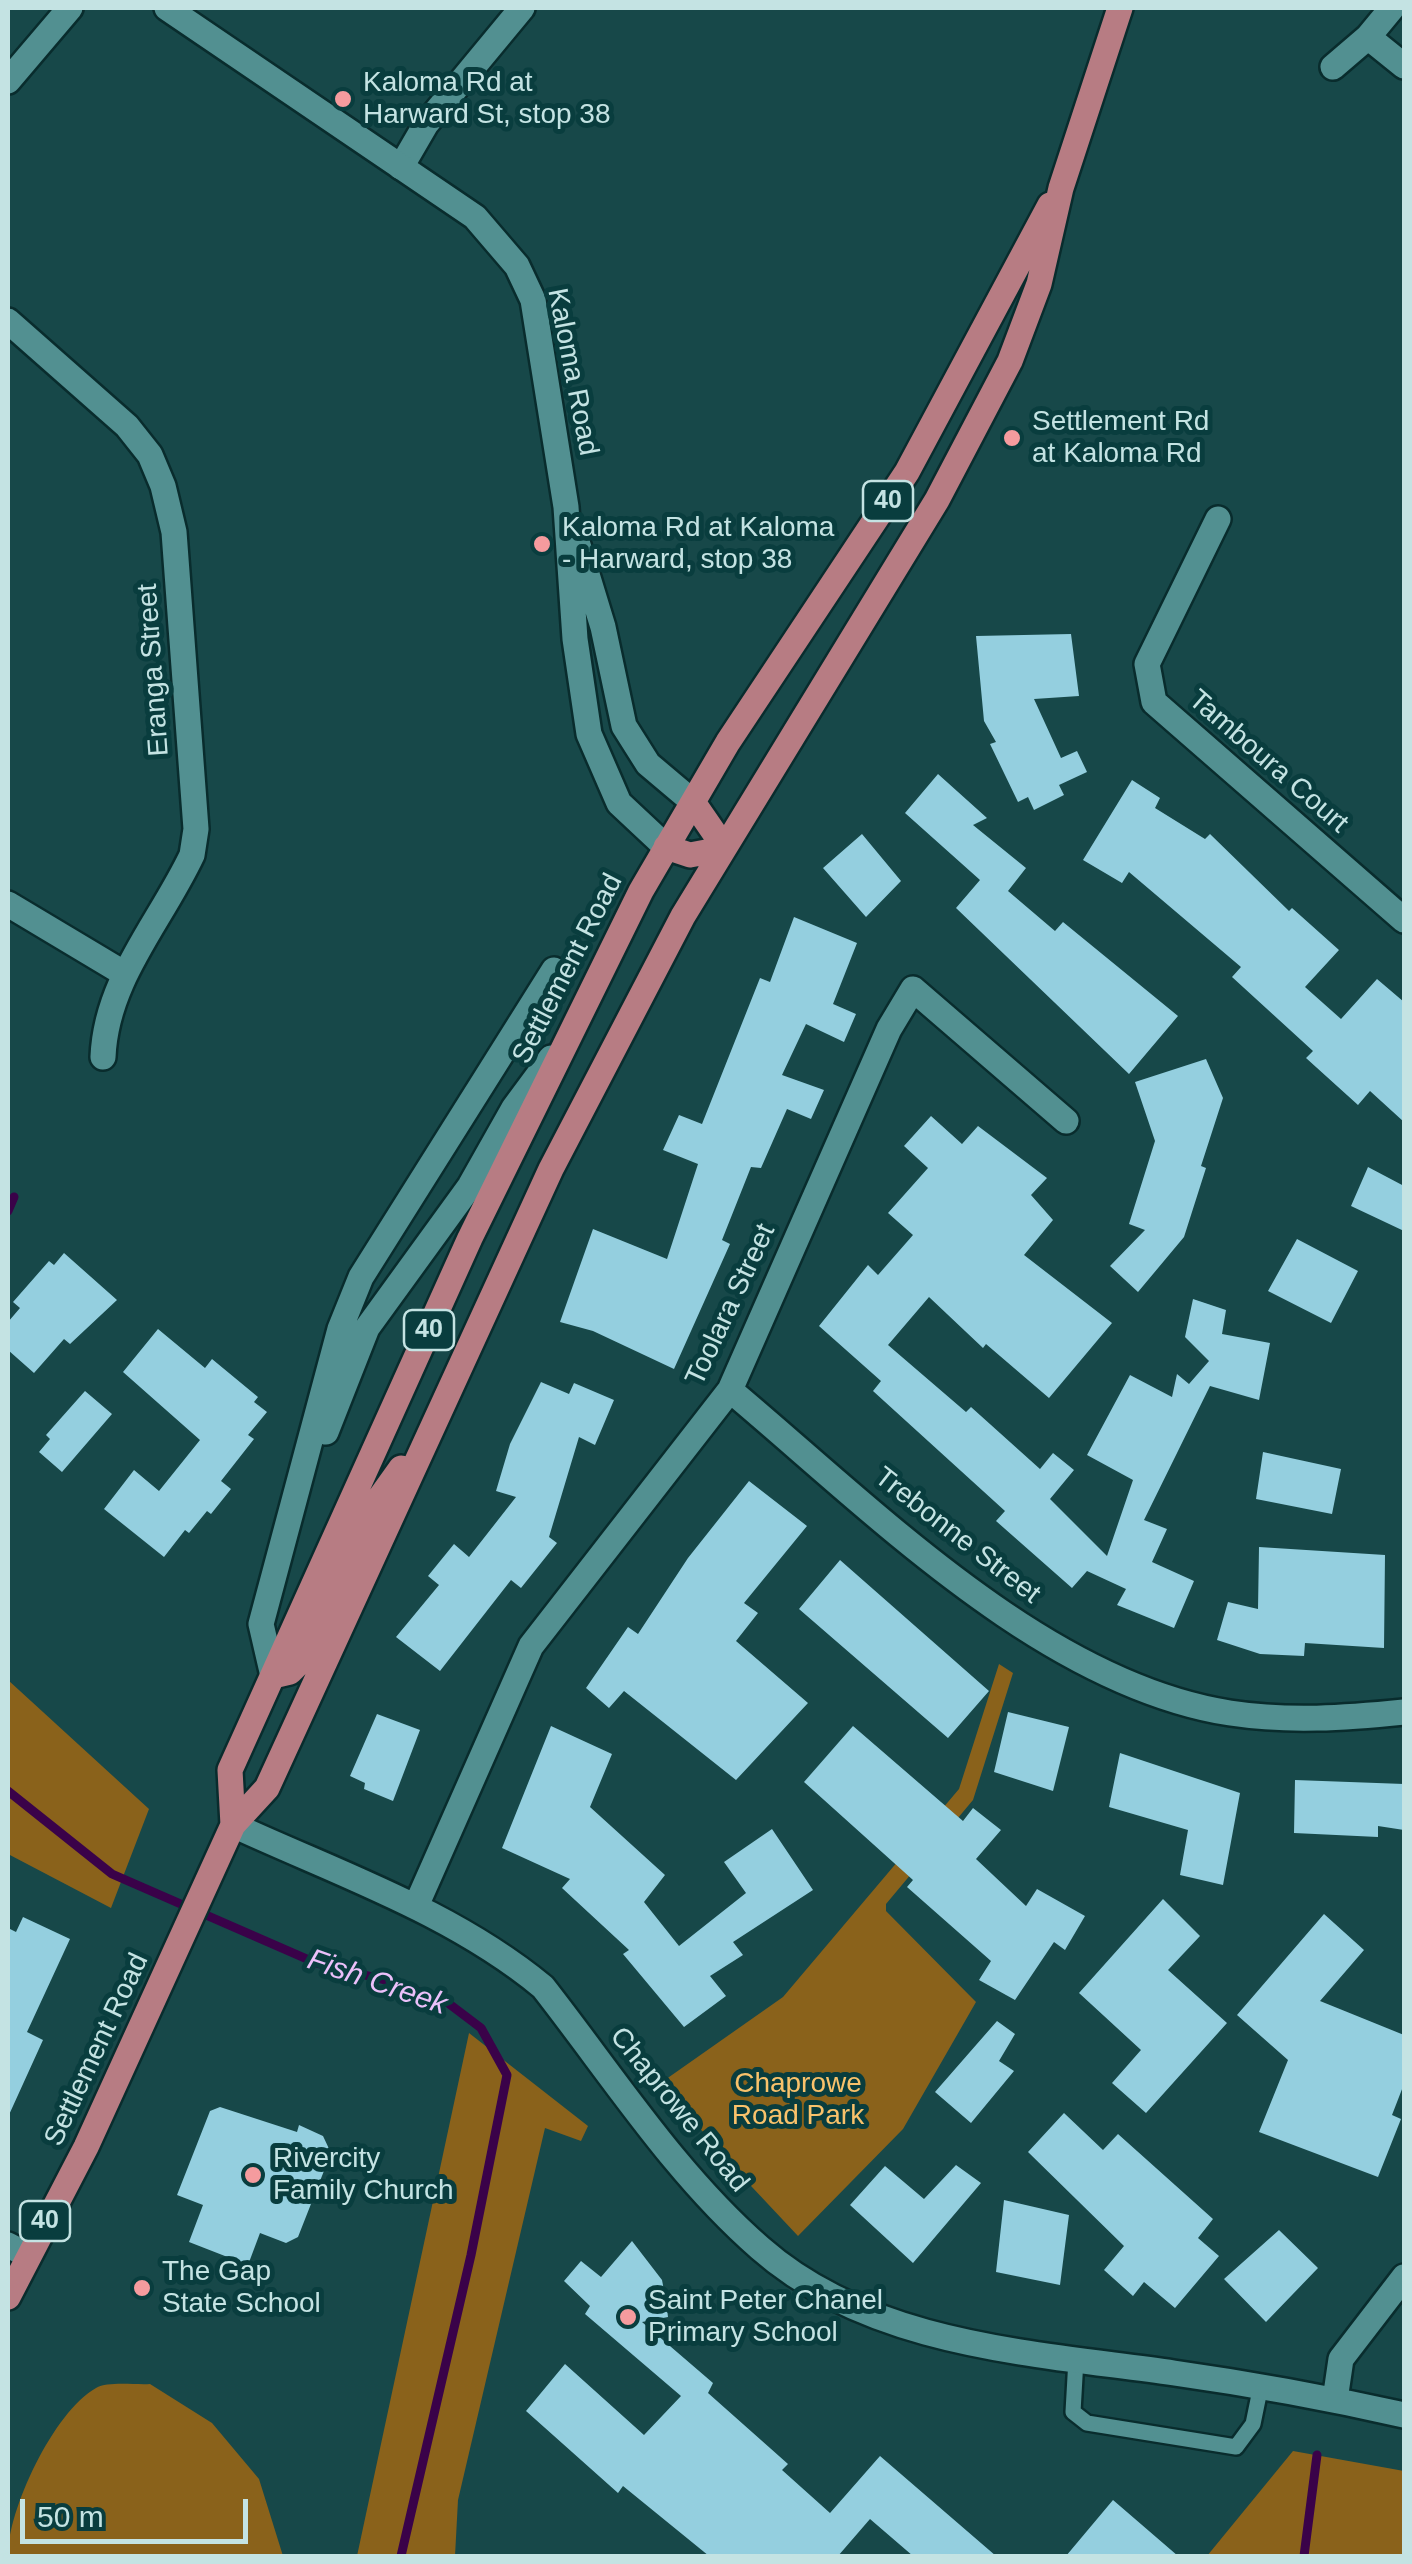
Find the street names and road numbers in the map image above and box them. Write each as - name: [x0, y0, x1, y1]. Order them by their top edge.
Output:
- street label: Kaloma Road: [539, 286, 605, 458]
- road number: 40: [863, 481, 913, 521]
- street label: Eranga Street: [131, 583, 177, 757]
- street label: Tamboura Court: [1181, 683, 1355, 841]
- street label: Settlement Road: [506, 868, 630, 1070]
- street label: Toolara Street: [679, 1219, 783, 1391]
- road number: 40: [404, 1310, 454, 1350]
- street label: Trebonne Street: [867, 1461, 1047, 1611]
- street label: Settlement Road: [38, 1948, 156, 2152]
- street label: Chaprowe Road: [602, 2021, 756, 2199]
- road number: 40: [20, 2201, 70, 2241]

